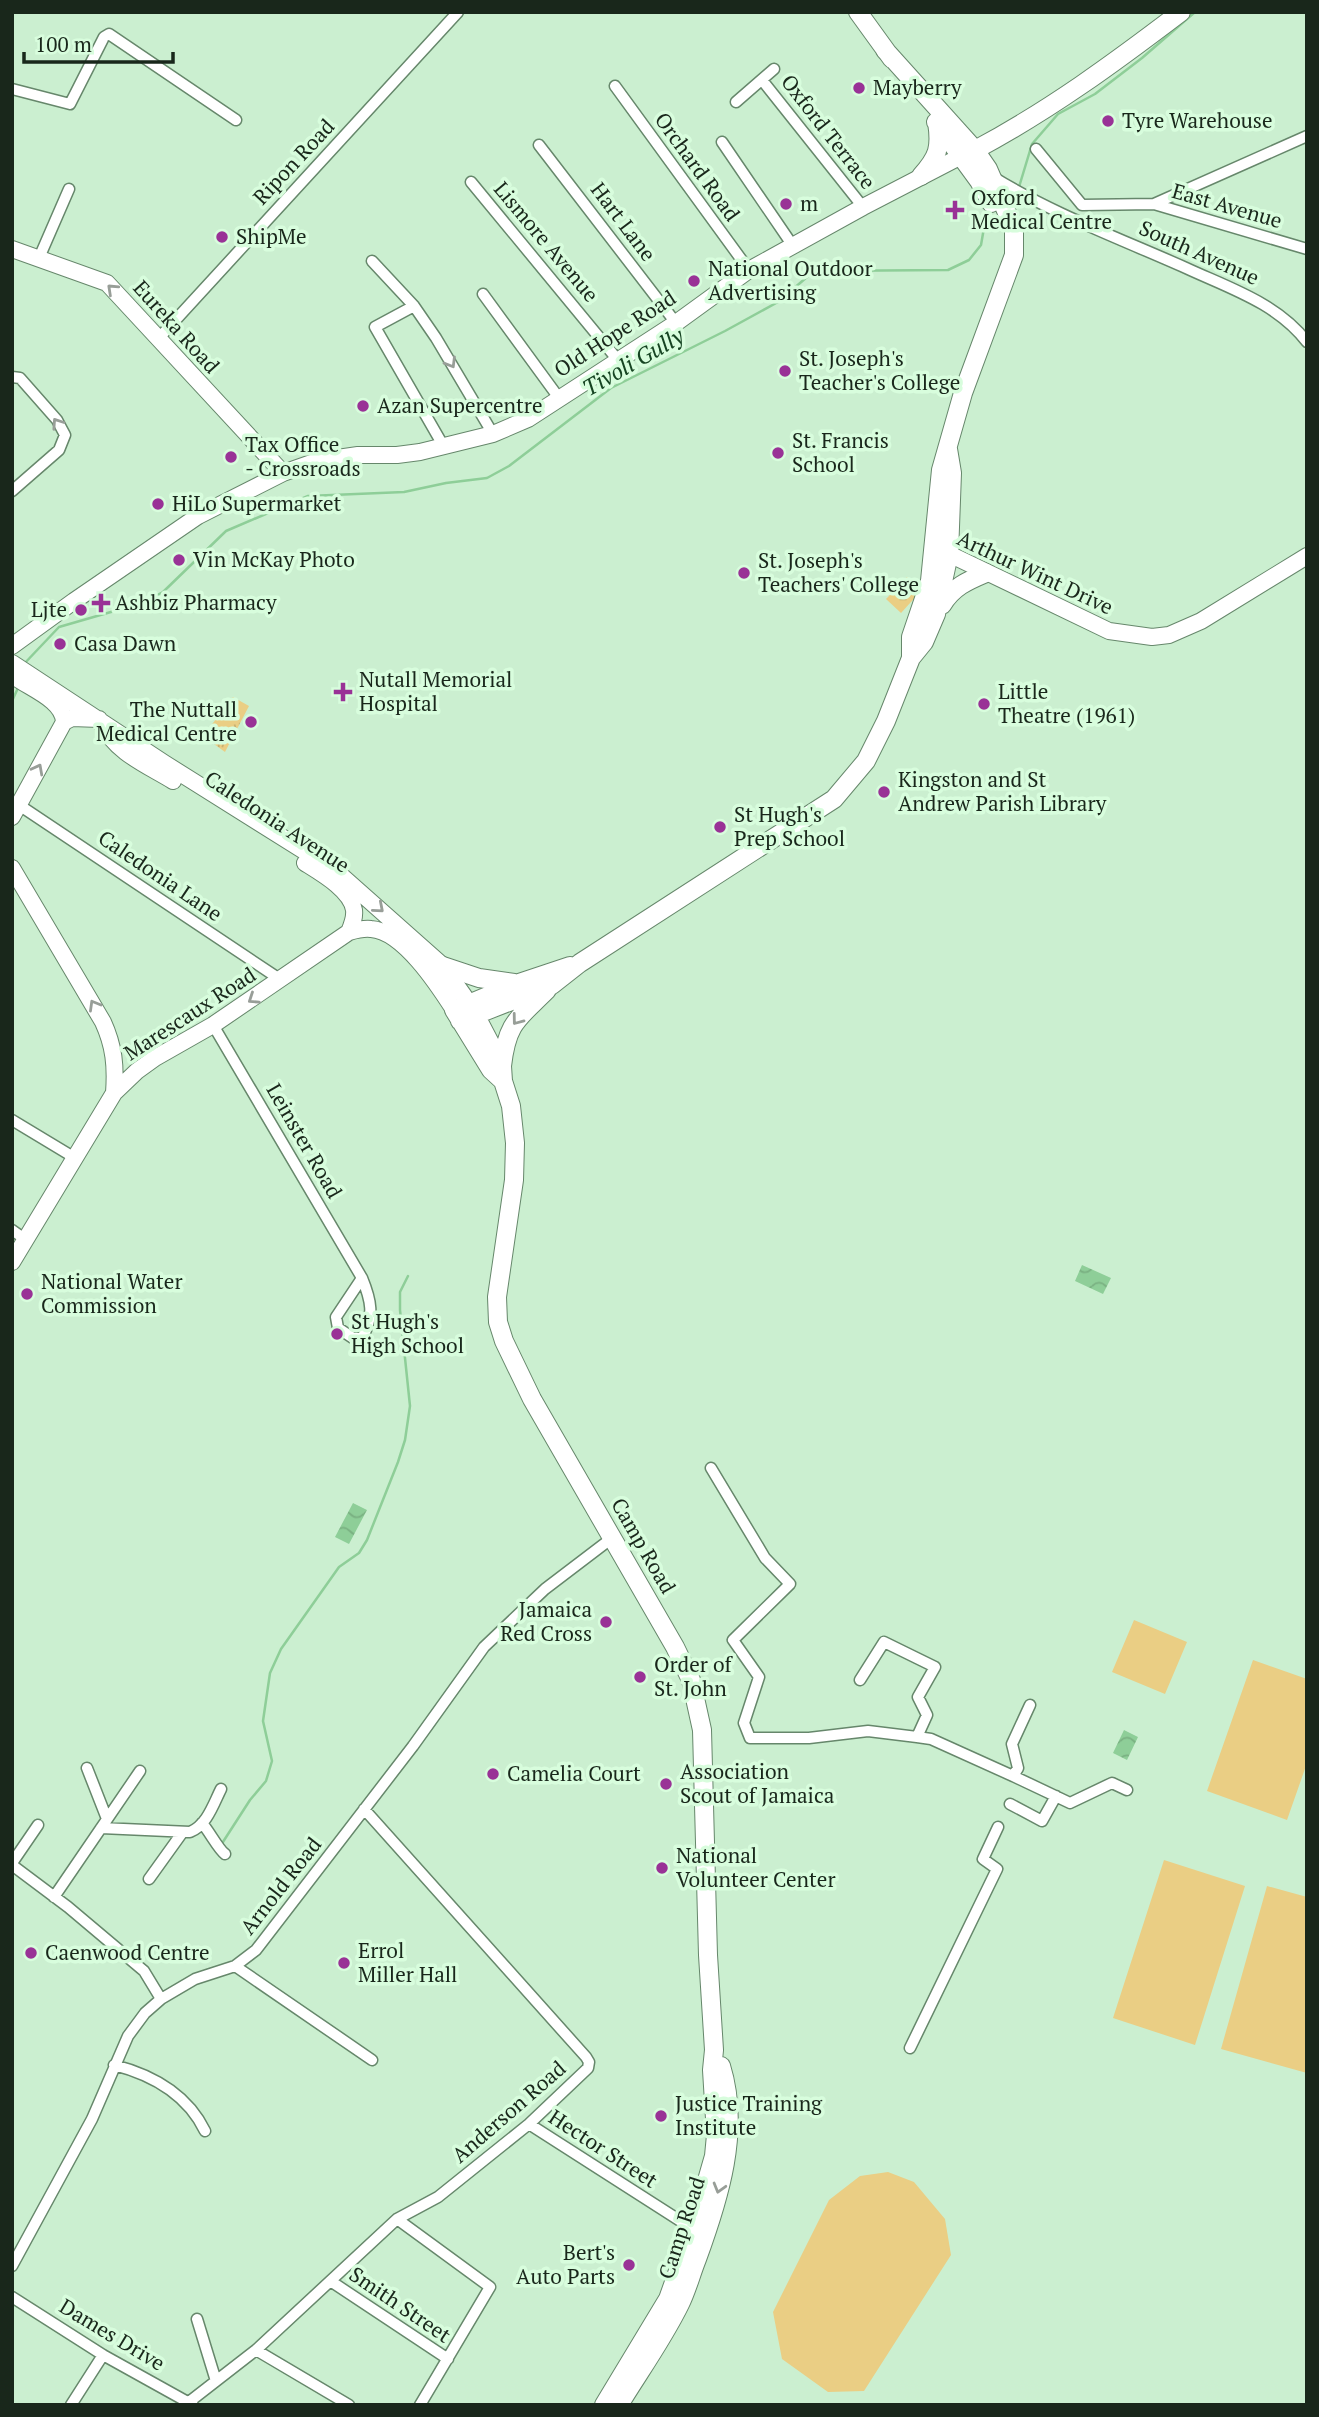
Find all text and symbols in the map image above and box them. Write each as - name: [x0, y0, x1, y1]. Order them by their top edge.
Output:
- scale bar: [24, 21, 173, 65]
- text: 100 m: [35, 30, 92, 58]
- street label: Oxford Terrace: [775, 68, 882, 194]
- place label: Mayberry: [873, 73, 962, 101]
- marker: Mayberry: [851, 80, 867, 96]
- street label: Orchard Road: [649, 106, 747, 227]
- place label: Tyre Warehouse: [1122, 106, 1272, 134]
- street label: Ripon Road: [246, 112, 340, 210]
- marker: Tyre Warehouse: [1100, 113, 1116, 129]
- street label: Lismore Avenue: [488, 175, 605, 307]
- street label: Hart Lane: [585, 176, 663, 267]
- street label: East Avenue: [1169, 176, 1286, 234]
- place label: Oxford Medical Centre: [971, 183, 1112, 235]
- place label: m: [800, 189, 818, 217]
- marker: m: [778, 196, 794, 212]
- marker: Oxford Medical Centre: [945, 200, 965, 220]
- street label: South Avenue: [1135, 213, 1264, 291]
- place label: ShipMe: [236, 222, 307, 250]
- marker: ShipMe: [214, 229, 230, 245]
- place label: National Outdoor Advertising: [708, 254, 873, 306]
- marker: National Outdoor Advertising: [686, 273, 702, 289]
- street label: Eureka Road: [127, 274, 226, 379]
- street label: Old Hope Road: [548, 283, 681, 383]
- one-way arrow: [107, 285, 120, 297]
- water label: Tivoli Gully: [576, 320, 690, 403]
- place label: St. Joseph's Teacher's College: [799, 344, 960, 396]
- one-way arrow: [443, 355, 456, 368]
- marker: St. Joseph's Teacher's College: [777, 363, 793, 379]
- place label: Azan Supercentre: [377, 391, 542, 419]
- marker: Azan Supercentre: [355, 398, 371, 414]
- one-way arrow: [53, 418, 65, 431]
- place label: St. Francis School: [792, 426, 889, 478]
- place label: Tax Office - Crossroads: [245, 430, 361, 482]
- marker: St. Francis School: [770, 445, 786, 461]
- marker: Tax Office - Crossroads: [223, 449, 239, 465]
- place label: HiLo Supermarket: [172, 489, 342, 517]
- marker: HiLo Supermarket: [150, 496, 166, 512]
- street label: Arthur Wint Drive: [953, 524, 1118, 621]
- place label: Vin McKay Photo: [193, 545, 355, 573]
- place label: St. Joseph's Teachers' College: [758, 546, 919, 598]
- marker: Vin McKay Photo: [171, 552, 187, 568]
- marker: St. Joseph's Teachers' College: [736, 565, 752, 581]
- place label: Ashbiz Pharmacy: [115, 588, 277, 616]
- place label: Ljte: [31, 595, 67, 623]
- marker: Ashbiz Pharmacy: [93, 595, 109, 611]
- marker: Ljte: [73, 602, 89, 618]
- place label: Casa Dawn: [74, 629, 177, 657]
- marker: Casa Dawn: [52, 636, 68, 652]
- place label: Nutall Memorial Hospital: [359, 665, 512, 717]
- place label: Little Theatre (1961): [998, 677, 1135, 729]
- marker: Nutall Memorial Hospital: [333, 682, 353, 702]
- place label: The Nuttall Medical Centre: [96, 695, 237, 747]
- marker: Little Theatre (1961): [976, 696, 992, 712]
- marker: The Nuttall Medical Centre: [243, 714, 259, 730]
- one-way arrow: [30, 764, 43, 777]
- street label: Caledonia Avenue: [200, 764, 355, 878]
- place label: Kingston and St Andrew Parish Library: [898, 765, 1107, 817]
- marker: Kingston and St Andrew Parish Library: [876, 784, 892, 800]
- place label: St Hugh's Prep School: [734, 800, 845, 852]
- marker: St Hugh's Prep School: [712, 819, 728, 835]
- street label: Caledonia Lane: [93, 823, 228, 927]
- one-way arrow: [371, 900, 384, 912]
- street label: Marescaux Road: [118, 960, 261, 1066]
- one-way arrow: [248, 990, 261, 1003]
- one-way arrow: [89, 1000, 102, 1013]
- one-way arrow: [513, 1012, 526, 1025]
- street label: Leinster Road: [261, 1078, 349, 1203]
- place label: National Water Commission: [41, 1267, 182, 1319]
- marker: National Water Commission: [19, 1286, 35, 1302]
- place label: St Hugh's High School: [351, 1307, 464, 1359]
- marker: St Hugh's High School: [329, 1326, 345, 1342]
- street label: Camp Road: [605, 1493, 683, 1599]
- place label: Jamaica Red Cross: [500, 1595, 592, 1647]
- marker: Jamaica Red Cross: [598, 1614, 614, 1630]
- place label: Order of St. John: [654, 1650, 734, 1702]
- marker: Order of St. John: [632, 1669, 648, 1685]
- place label: Association Scout of Jamaica: [680, 1757, 835, 1809]
- place label: Camelia Court: [507, 1759, 641, 1787]
- marker: Camelia Court: [485, 1766, 501, 1782]
- marker: Association Scout of Jamaica: [658, 1776, 674, 1792]
- street label: Arnold Road: [233, 1831, 327, 1940]
- place label: National Volunteer Center: [676, 1841, 835, 1893]
- marker: National Volunteer Center: [654, 1860, 670, 1876]
- place label: Errol Miller Hall: [358, 1936, 457, 1988]
- place label: Caenwood Centre: [45, 1938, 210, 1966]
- marker: Caenwood Centre: [23, 1945, 39, 1961]
- marker: Errol Miller Hall: [336, 1955, 352, 1971]
- street label: Anderson Road: [445, 2054, 571, 2168]
- place label: Justice Training Institute: [675, 2089, 823, 2141]
- street label: Hector Street: [544, 2103, 663, 2194]
- marker: Justice Training Institute: [653, 2108, 669, 2124]
- street label: Camp Road: [651, 2173, 711, 2282]
- one-way arrow: [713, 2182, 728, 2194]
- place label: Bert's Auto Parts: [516, 2238, 615, 2290]
- marker: Bert's Auto Parts: [621, 2257, 637, 2273]
- street label: Smith Street: [344, 2260, 457, 2349]
- street label: Dames Drive: [55, 2292, 170, 2377]

